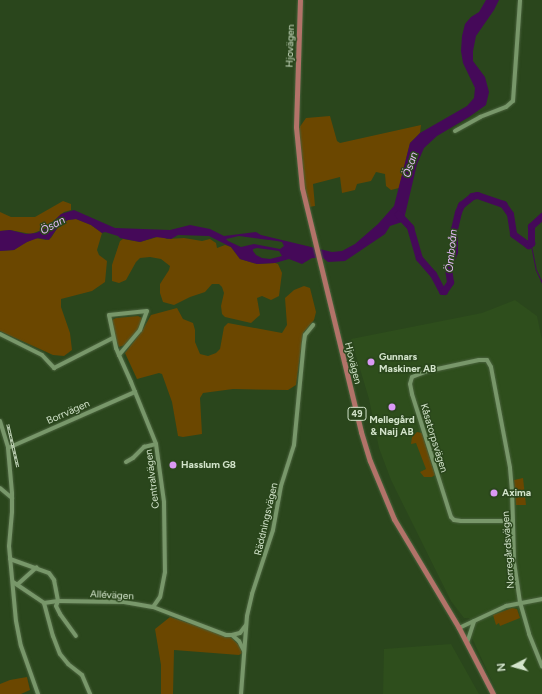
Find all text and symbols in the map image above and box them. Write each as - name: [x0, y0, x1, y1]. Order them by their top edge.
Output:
- street label: Hjovägen: [283, 24, 297, 68]
- water label: Ösan: [401, 150, 421, 180]
- water label: Ösan: [38, 214, 68, 238]
- water label: Ömboån: [443, 229, 461, 273]
- street label: Hjovägen: [342, 341, 364, 385]
- place label: Gunnars Maskiner AB: [379, 350, 436, 374]
- marker: Gunnars Maskiner AB: [366, 357, 376, 367]
- street label: Borrvägen: [45, 397, 91, 427]
- marker: Mellegård & Naij AB: [387, 402, 397, 412]
- street label: Kåsatorpsvägen: [418, 402, 450, 474]
- road number: 49: [347, 407, 367, 421]
- place label: Mellegård & Naij AB: [369, 413, 415, 436]
- street label: Centralvägen: [142, 449, 162, 509]
- place label: Hasslum G8: [181, 459, 236, 471]
- marker: Hasslum G8: [168, 460, 178, 470]
- street label: Räddningsvägen: [252, 481, 280, 557]
- place label: Axima: [502, 487, 531, 499]
- marker: Axima: [489, 488, 499, 498]
- street label: Norregårdsvägen: [499, 511, 517, 589]
- street label: Allévägen: [90, 588, 134, 602]
- north arrow: [494, 646, 534, 686]
- text: N: [495, 662, 508, 672]

